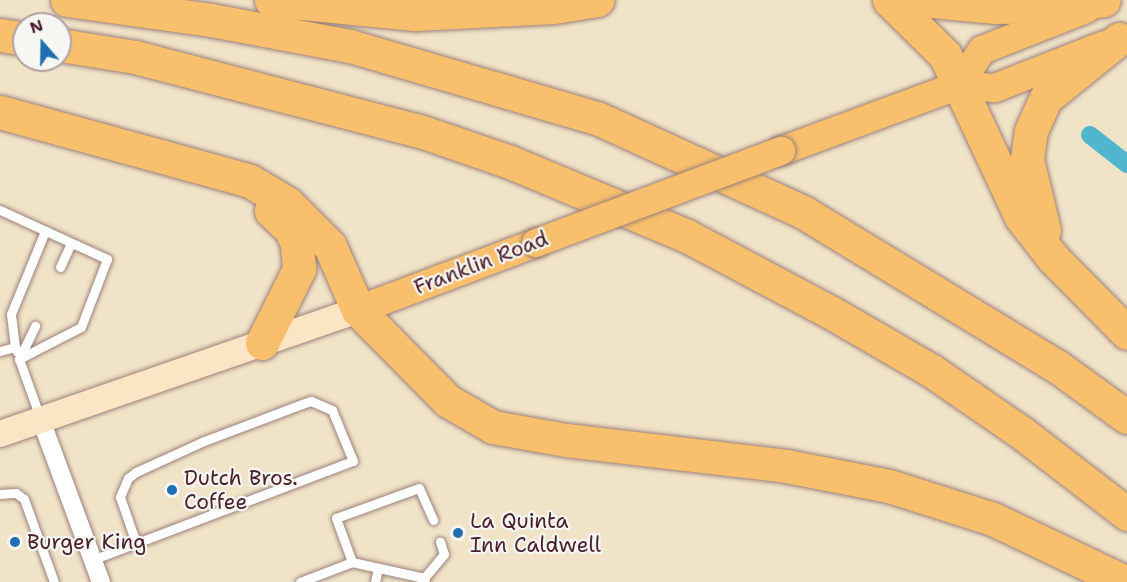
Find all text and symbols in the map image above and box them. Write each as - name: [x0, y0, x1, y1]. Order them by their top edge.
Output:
- north arrow: [12, 12, 72, 72]
- text: N: [27, 14, 46, 39]
- street label: Franklin Road: [410, 226, 552, 300]
- place label: Dutch Bros. Coffee: [184, 465, 298, 515]
- marker: Dutch Bros. Coffee: [165, 483, 179, 497]
- place label: La Quinta Inn Caldwell: [470, 508, 601, 558]
- marker: La Quinta Inn Caldwell: [451, 526, 465, 540]
- place label: Burger King: [27, 529, 146, 555]
- marker: Burger King: [8, 535, 22, 549]

